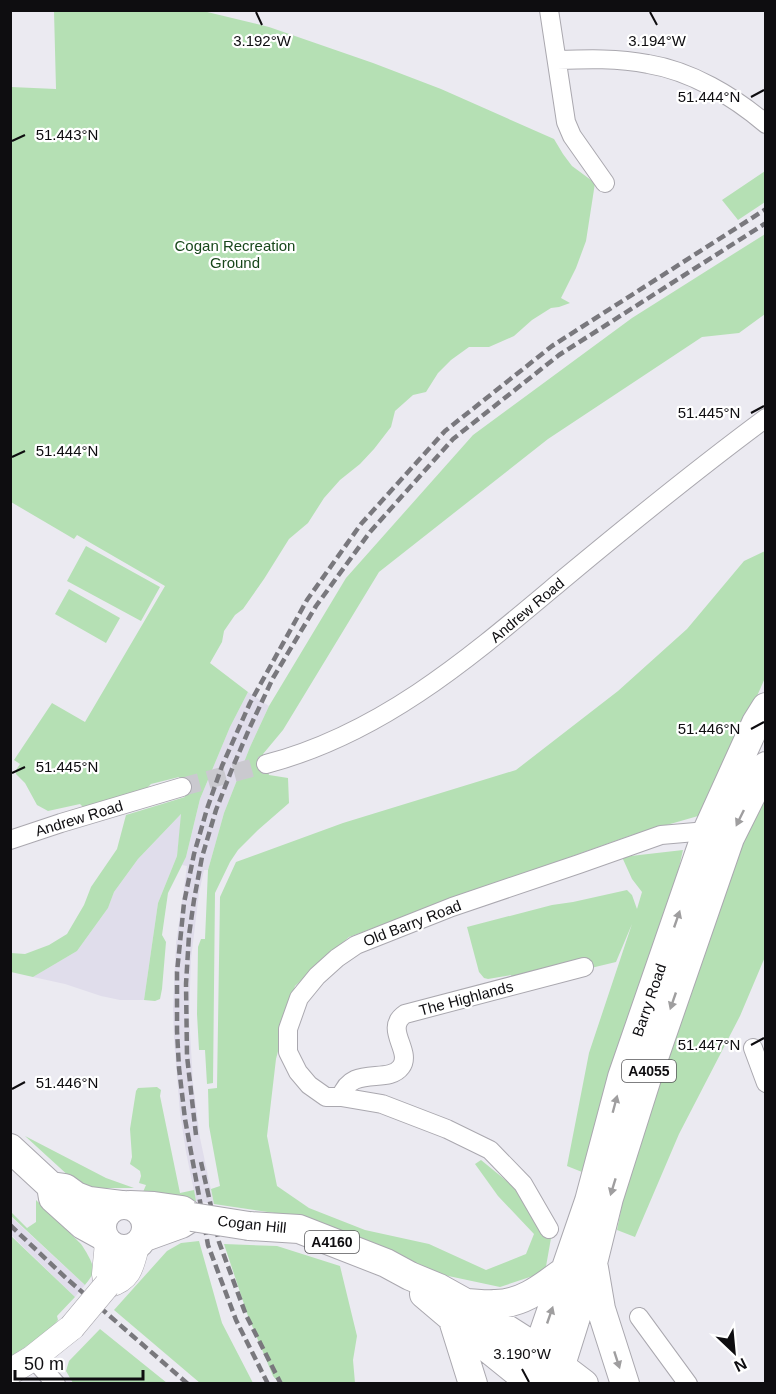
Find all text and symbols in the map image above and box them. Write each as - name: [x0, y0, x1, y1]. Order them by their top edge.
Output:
- text: 3.192°W: [233, 32, 292, 49]
- text: 3.194°W: [628, 32, 687, 49]
- text: 51.444°N: [678, 88, 740, 105]
- text: 51.443°N: [36, 126, 98, 143]
- park label: Cogan Recreation Ground: [175, 237, 295, 271]
- text: 51.445°N: [678, 404, 740, 421]
- text: 51.444°N: [36, 442, 98, 459]
- street label: Andrew Road: [487, 574, 567, 646]
- text: 51.446°N: [678, 720, 740, 737]
- text: 51.445°N: [36, 758, 98, 775]
- street label: Andrew Road: [33, 797, 125, 839]
- one-way arrow: [735, 810, 745, 827]
- street label: Old Barry Road: [361, 897, 463, 949]
- one-way arrow: [672, 910, 682, 928]
- street label: Barry Road: [629, 961, 669, 1039]
- street label: The Highlands: [417, 977, 515, 1019]
- one-way arrow: [668, 993, 678, 1011]
- text: 51.447°N: [678, 1036, 740, 1053]
- road number: A4055: [622, 1060, 676, 1082]
- text: 51.446°N: [36, 1074, 98, 1091]
- one-way arrow: [611, 1095, 620, 1113]
- one-way arrow: [608, 1178, 617, 1196]
- street label: Cogan Hill: [217, 1212, 287, 1236]
- road number: A4160: [305, 1231, 359, 1253]
- one-way arrow: [545, 1306, 555, 1324]
- north arrow: [704, 1322, 764, 1382]
- scale bar: [15, 1343, 142, 1381]
- text: 3.190°W: [493, 1345, 552, 1362]
- one-way arrow: [613, 1351, 622, 1369]
- text: 50 m: [24, 1354, 64, 1374]
- text: N: [731, 1355, 749, 1375]

